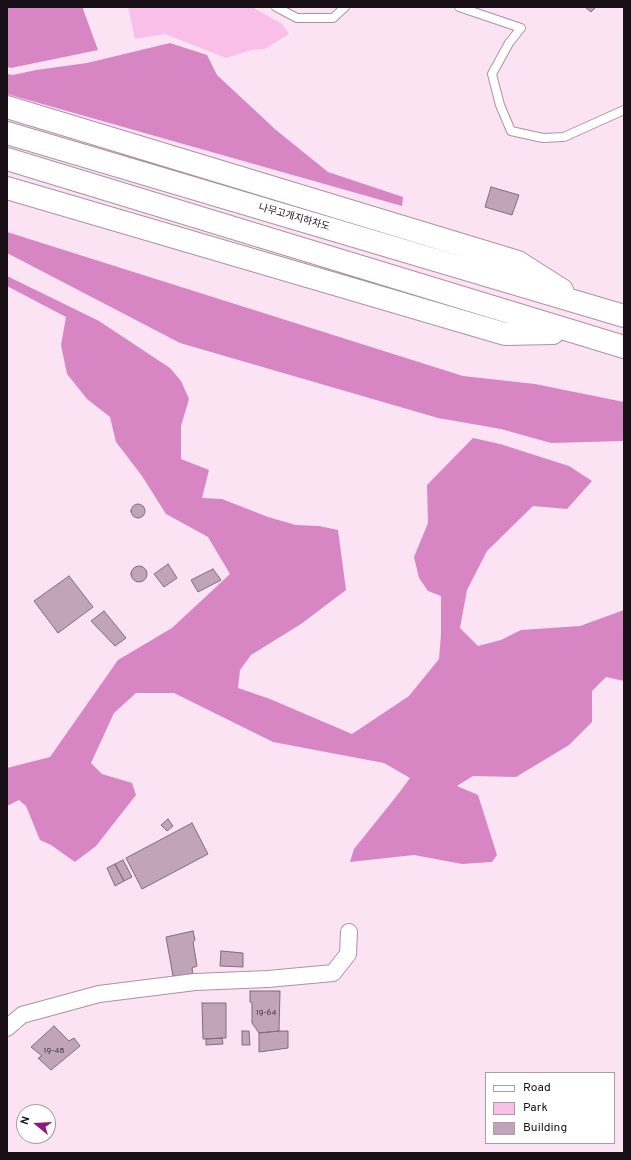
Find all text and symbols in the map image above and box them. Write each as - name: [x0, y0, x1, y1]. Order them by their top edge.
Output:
- street label: 나무고개지하차도: [257, 202, 331, 234]
- house number: 19-64: [256, 1008, 276, 1018]
- house number: 19-48: [44, 1046, 64, 1056]
- legend: [485, 1072, 615, 1144]
- text: Road: [523, 1080, 551, 1096]
- text: Park: [523, 1100, 548, 1116]
- north arrow: [16, 1104, 56, 1144]
- text: N: [18, 1115, 33, 1127]
- text: Building: [523, 1120, 567, 1136]

